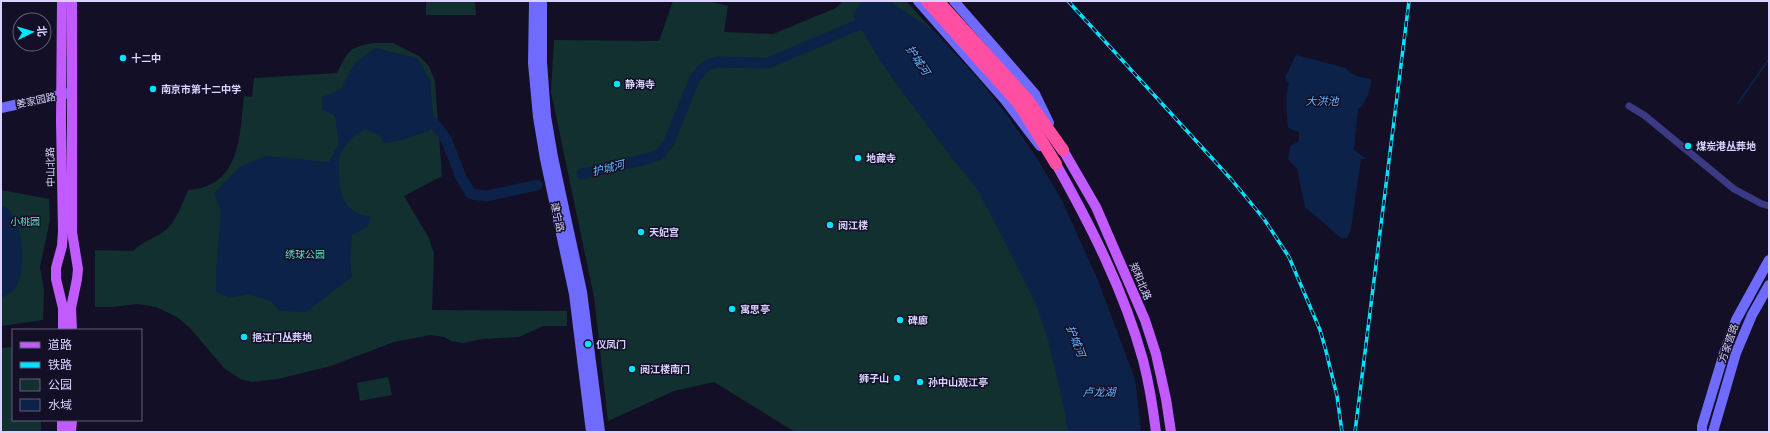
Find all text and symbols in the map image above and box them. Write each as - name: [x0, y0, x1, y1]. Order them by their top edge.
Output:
- north arrow: [12, 12, 52, 52]
- text: 北: [35, 25, 49, 37]
- water label: 护城河: [903, 42, 934, 79]
- place label: 十二中: [131, 52, 161, 65]
- marker: 十二中: [118, 53, 128, 63]
- place label: 静海寺: [625, 78, 655, 91]
- marker: 静海寺: [612, 79, 622, 89]
- place label: 南京市第十二中学: [161, 83, 241, 96]
- marker: 南京市第十二中学: [148, 84, 158, 94]
- street label: 姜家园路: [15, 90, 57, 111]
- water label: 大洪池: [1306, 94, 1339, 108]
- place label: 煤炭港丛葬地: [1696, 140, 1756, 153]
- marker: 煤炭港丛葬地: [1683, 141, 1693, 151]
- street label: 中山北路: [44, 147, 57, 187]
- place label: 地藏寺: [866, 152, 896, 165]
- marker: 地藏寺: [853, 153, 863, 163]
- water label: 护城河: [590, 157, 628, 179]
- street label: 建宁路: [548, 201, 567, 233]
- park label: 小桃园: [10, 215, 40, 228]
- place label: 阅江楼: [838, 219, 868, 232]
- marker: 阅江楼: [825, 220, 835, 230]
- place label: 天妃宫: [649, 226, 679, 239]
- marker: 天妃宫: [636, 227, 646, 237]
- park label: 绣球公园: [285, 248, 325, 261]
- street label: 郑和北路: [1127, 260, 1154, 302]
- place label: 寓思亭: [740, 303, 770, 316]
- marker: 寓思亭: [727, 304, 737, 314]
- place label: 碑廊: [908, 314, 928, 327]
- marker: 碑廊: [895, 315, 905, 325]
- street label: 方家营路: [1716, 322, 1741, 364]
- water label: 护城河: [1064, 323, 1089, 361]
- legend: [12, 329, 142, 421]
- place label: 挹江门丛葬地: [252, 331, 312, 344]
- marker: 挹江门丛葬地: [239, 332, 249, 342]
- text: 道路: [48, 337, 72, 352]
- place label: 仪凤门: [596, 338, 626, 351]
- marker: 仪凤门: [583, 339, 593, 349]
- text: 铁路: [48, 357, 72, 372]
- place label: 阅江楼南门: [640, 363, 690, 376]
- marker: 阅江楼南门: [627, 364, 637, 374]
- place label: 狮子山: [859, 372, 889, 385]
- marker: 狮子山: [892, 373, 902, 383]
- place label: 孙中山观江亭: [928, 376, 988, 389]
- text: 公园: [48, 377, 72, 392]
- marker: 孙中山观江亭: [915, 377, 925, 387]
- water label: 卢龙湖: [1083, 385, 1117, 399]
- text: 水域: [48, 397, 72, 412]

